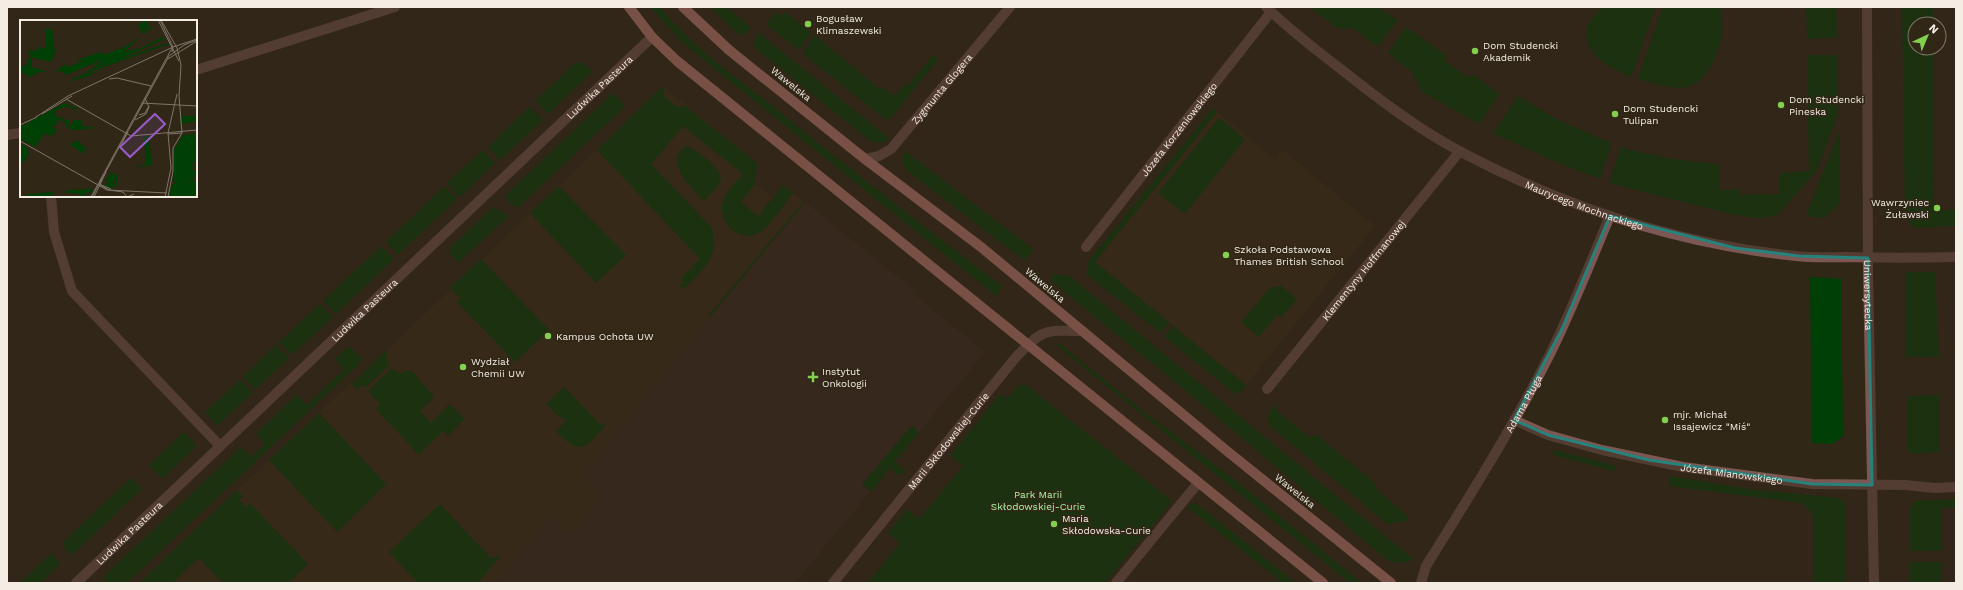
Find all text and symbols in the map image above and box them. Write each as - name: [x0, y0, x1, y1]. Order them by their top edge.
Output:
- place label: Bogusław Klimaszewski: [816, 13, 882, 36]
- north arrow: [1907, 16, 1947, 56]
- marker: Bogusław Klimaszewski: [803, 19, 813, 29]
- inset map: [20, 20, 197, 197]
- text: N: [1926, 22, 1941, 37]
- place label: Dom Studencki Akademik: [1483, 40, 1558, 63]
- marker: Dom Studencki Akademik: [1470, 46, 1480, 56]
- street label: Zygmunta Glogera: [909, 51, 974, 126]
- street label: Ludwika Pasteura: [564, 53, 635, 121]
- street label: Wawelska: [769, 65, 813, 104]
- street label: Józefa Korzeniowskiego: [1139, 80, 1219, 178]
- place label: Dom Studencki Pineska: [1789, 94, 1864, 117]
- marker: Dom Studencki Pineska: [1776, 100, 1786, 110]
- place label: Dom Studencki Tulipan: [1623, 103, 1698, 126]
- marker: Dom Studencki Tulipan: [1610, 109, 1620, 119]
- street label: Maurycego Mochnackiego: [1524, 178, 1645, 231]
- place label: Wawrzyniec Żuławski: [1871, 197, 1929, 220]
- marker: Wawrzyniec Żuławski: [1932, 203, 1942, 213]
- street label: Klementyny Hoffmanowej: [1320, 218, 1407, 322]
- place label: Szkoła Podstawowa Thames British School: [1234, 244, 1344, 267]
- marker: Szkoła Podstawowa Thames British School: [1221, 250, 1231, 260]
- street label: Uniwersytecka: [1862, 260, 1875, 331]
- street label: Wawelska: [1023, 265, 1067, 305]
- street label: Ludwika Pasteura: [329, 276, 400, 344]
- marker: Kampus Ochota UW: [543, 331, 553, 341]
- place label: Kampus Ochota UW: [556, 331, 654, 342]
- place label: Wydział Chemii UW: [471, 356, 525, 379]
- marker: Wydział Chemii UW: [458, 362, 468, 372]
- place label: Instytut Onkologii: [822, 366, 867, 389]
- marker: Instytut Onkologii: [807, 371, 819, 383]
- street label: Adama Pługa: [1503, 373, 1544, 434]
- street label: Marii Skłodowskiej-Curie: [906, 390, 991, 492]
- place label: mjr. Michał Issajewicz "Miś": [1673, 409, 1750, 432]
- marker: mjr. Michał Issajewicz "Miś": [1660, 415, 1670, 425]
- street label: Józefa Mianowskiego: [1680, 461, 1783, 486]
- street label: Wawelska: [1273, 472, 1317, 511]
- park label: Park Marii Skłodowskiej-Curie: [991, 489, 1086, 512]
- street label: Ludwika Pasteura: [94, 499, 164, 567]
- place label: Maria Skłodowska-Curie: [1062, 513, 1151, 536]
- marker: Maria Skłodowska-Curie: [1049, 519, 1059, 529]

